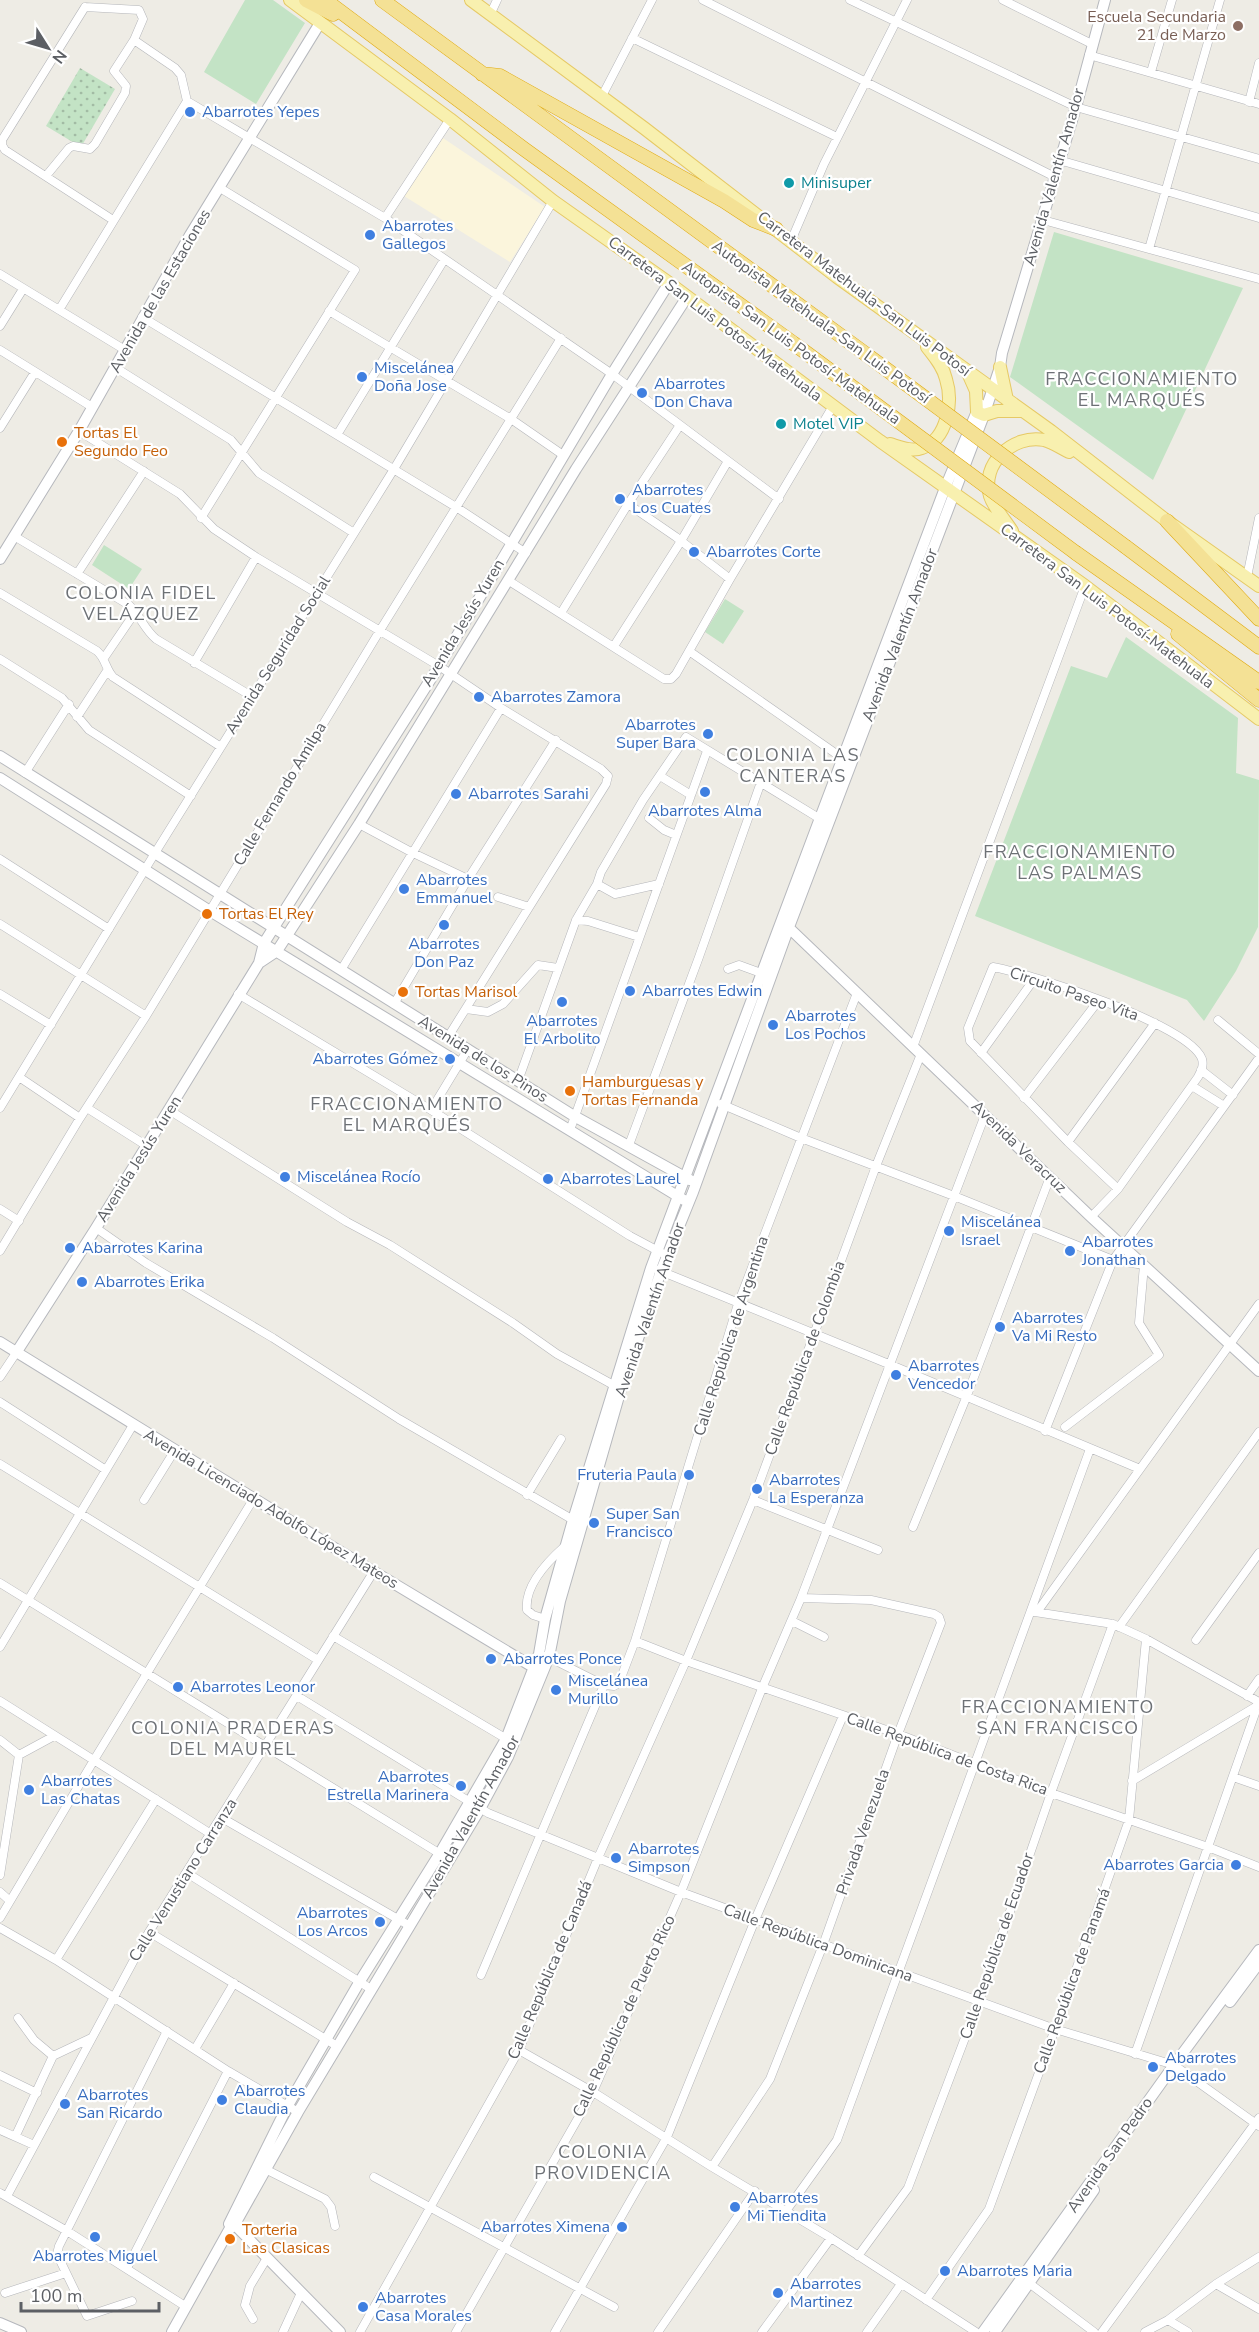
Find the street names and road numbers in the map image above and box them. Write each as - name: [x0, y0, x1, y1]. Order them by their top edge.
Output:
- street label: Avenida Valentín Amador: [1018, 85, 1090, 268]
- street label: Avenida de las Estaciones: [104, 205, 216, 377]
- street label: Carretera Matehuala-San Luis Potosí: [753, 206, 976, 383]
- street label: Carretera San Luis Potosí-Matehuala: [603, 231, 827, 407]
- street label: Autopista Matehuala-San Luis Potosí: [707, 235, 936, 410]
- street label: Autopista San Luis Potosí-Matehuala: [677, 256, 905, 430]
- street label: Carretera San Luis Potosí-Matehuala: [995, 518, 1219, 694]
- street label: Avenida Valentín Amador: [857, 545, 943, 725]
- street label: Avenida Jesús Yuren: [416, 555, 510, 691]
- street label: Avenida Seguridad Social: [220, 571, 336, 738]
- street label: Calle Fernando Amilpa: [228, 718, 332, 870]
- street label: Circuito Paseo Vita: [1007, 962, 1141, 1026]
- street label: Avenida de los Pinos: [414, 1010, 552, 1108]
- street label: Avenida Jesús Yuren: [91, 1092, 187, 1226]
- street label: Avenida Veracruz: [966, 1096, 1072, 1198]
- street label: Avenida Valentín Amador: [610, 1219, 690, 1400]
- street label: Calle República de Argentina: [688, 1233, 774, 1439]
- street label: Calle República de Colombia: [759, 1258, 851, 1458]
- street label: Avenida Licenciado Adolfo López Mateos: [139, 1424, 403, 1594]
- street label: Calle República de Costa Rica: [843, 1707, 1051, 1801]
- street label: Avenida Valentín Amador: [417, 1731, 525, 1903]
- street label: Privada Venezuela: [831, 1766, 895, 1898]
- street label: Calle Venustiano Carranza: [124, 1794, 242, 1966]
- street label: Calle República de Ecuador: [955, 1849, 1039, 2042]
- street label: Calle República de Canadá: [502, 1877, 598, 2063]
- street label: Calle República de Panamá: [1028, 1885, 1116, 2077]
- street label: Calle República Dominicana: [720, 1898, 916, 1988]
- street label: Calle República de Puerto Rico: [567, 1911, 681, 2121]
- street label: Avenida San Pedro: [1062, 2093, 1158, 2217]

